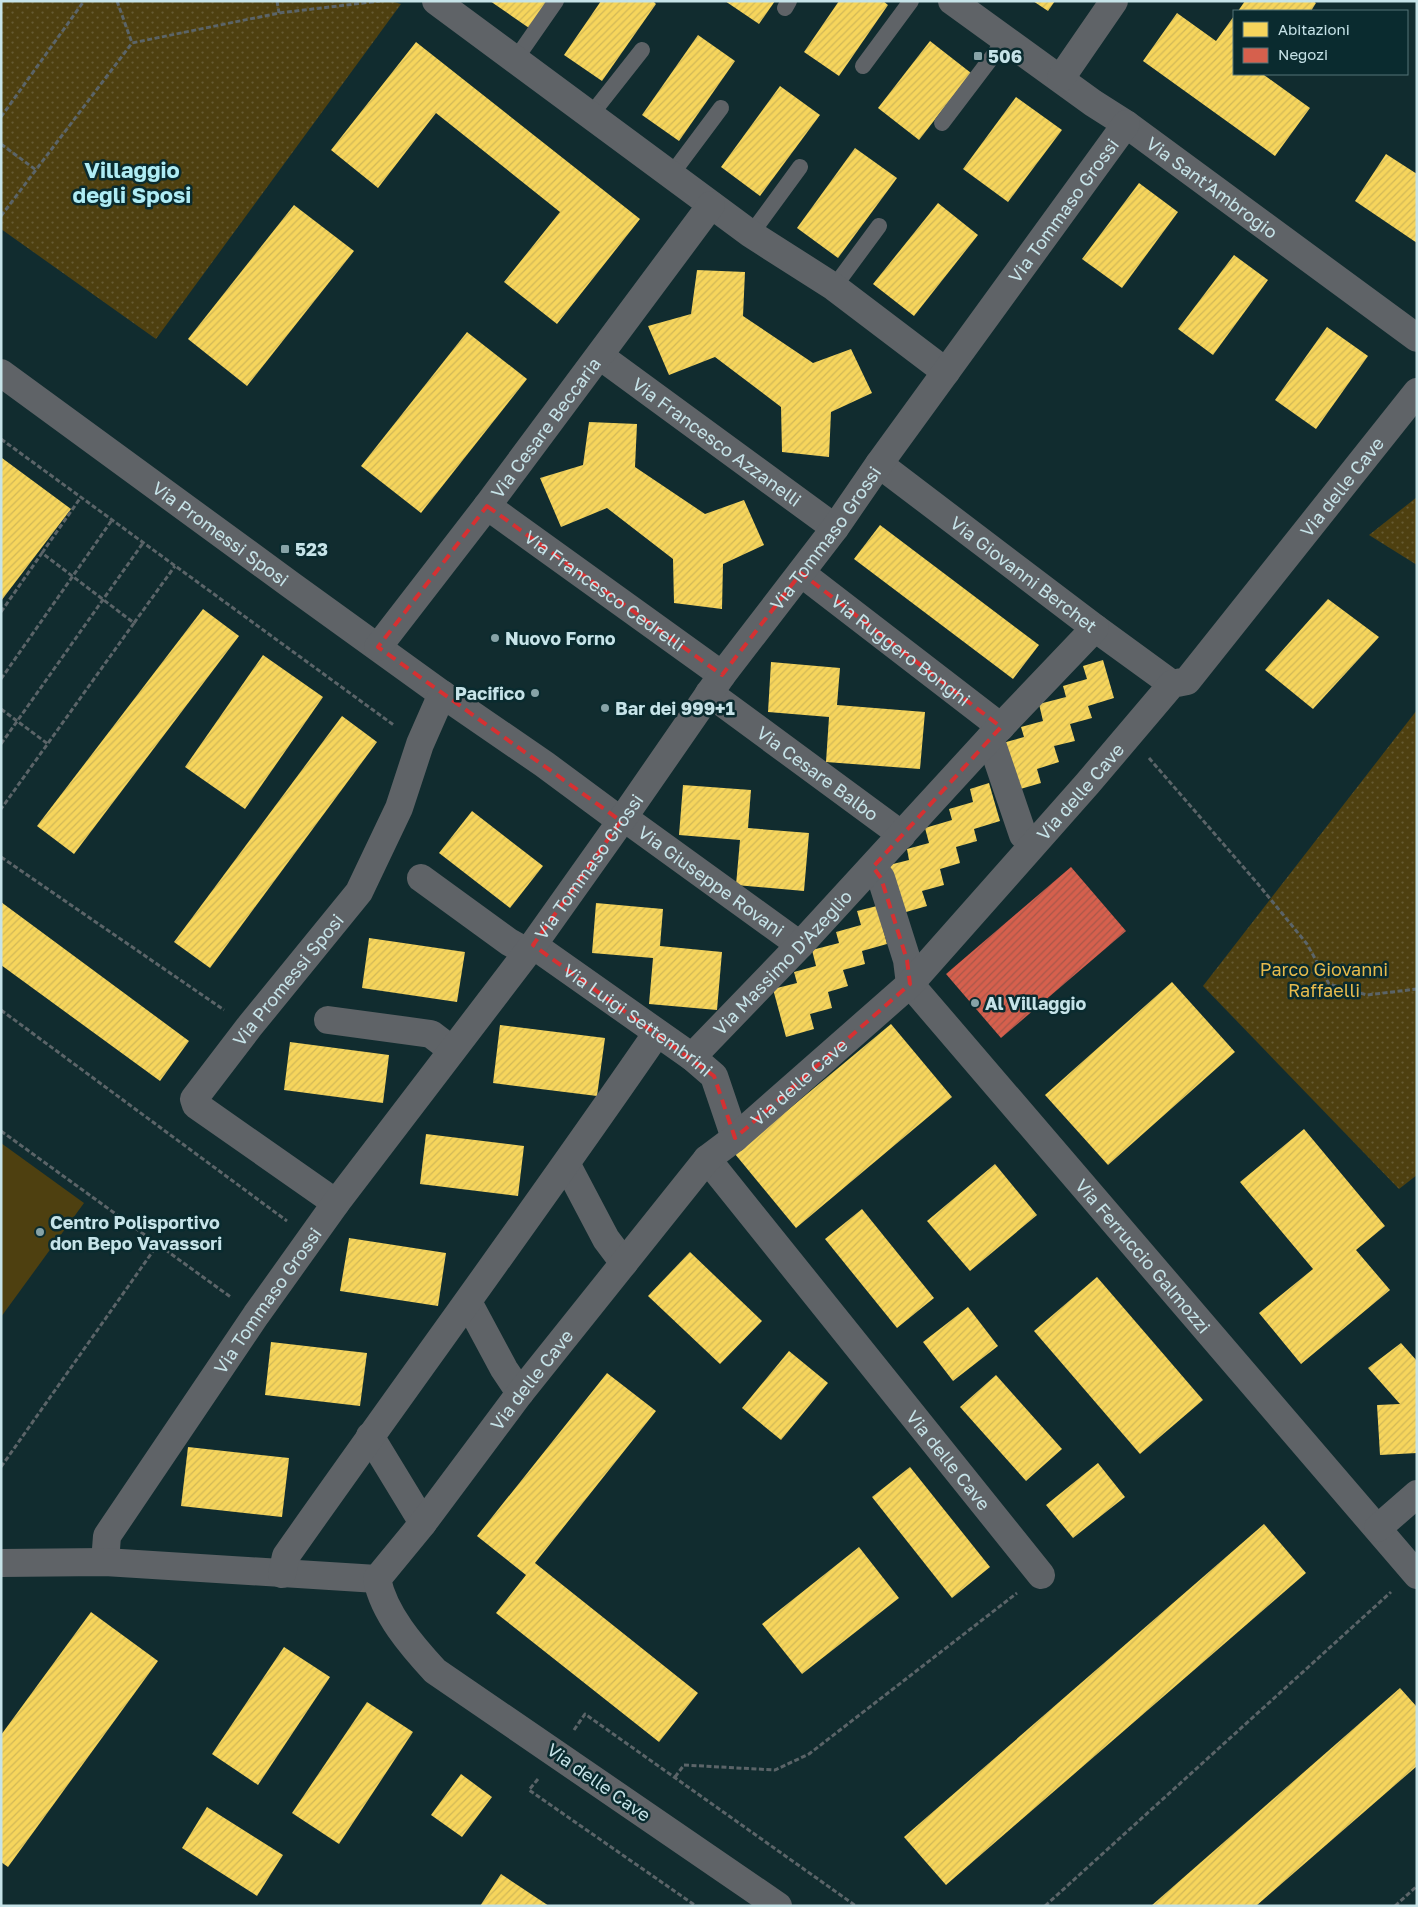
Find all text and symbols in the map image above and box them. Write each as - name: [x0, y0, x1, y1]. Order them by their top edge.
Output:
- legend: [1233, 10, 1408, 75]
- text: Abitazioni: [1278, 20, 1350, 38]
- place label: 506: [988, 45, 1022, 67]
- text: Negozi: [1278, 45, 1328, 63]
- marker: 506: [972, 50, 984, 62]
- street label: Via Sant'Ambrogio: [1142, 132, 1282, 243]
- street label: Via Tommaso Grossi: [1003, 134, 1123, 287]
- district label: Villaggio degli Sposi: [73, 156, 191, 208]
- street label: Via Cesare Beccaria: [486, 353, 605, 502]
- street label: Via Francesco Azzanelli: [628, 372, 806, 511]
- street label: Via delle Cave: [1295, 432, 1388, 541]
- street label: Via Tommaso Grossi: [765, 462, 885, 614]
- street label: Via Promessi Sposi: [148, 476, 293, 591]
- street label: Via Giovanni Berchet: [946, 511, 1102, 637]
- street label: Via Francesco Cedrelli: [520, 525, 689, 656]
- place label: 523: [295, 538, 328, 560]
- marker: 523: [279, 543, 291, 555]
- street label: Via Ruggero Bonghi: [827, 589, 975, 710]
- place label: Nuovo Forno: [505, 627, 616, 649]
- marker: Nuovo Forno: [489, 632, 501, 644]
- place label: Pacifico: [455, 682, 525, 704]
- marker: Pacifico: [529, 687, 541, 699]
- place label: Bar dei 999+1: [615, 697, 735, 719]
- marker: Bar dei 999+1: [599, 702, 611, 714]
- street label: Via Cesare Balbo: [753, 721, 883, 825]
- street label: Via delle Cave: [1032, 738, 1128, 845]
- street label: Via Tommaso Grossi: [530, 790, 647, 944]
- street label: Via Giuseppe Rovani: [634, 821, 789, 941]
- street label: Via Massimo D'Azeglio: [708, 885, 856, 1039]
- street label: Via Promessi Sposi: [228, 909, 348, 1050]
- park label: Parco Giovanni Raffaelli: [1260, 958, 1388, 1001]
- street label: Via Luigi Settembrini: [559, 959, 717, 1081]
- place label: Al Villaggio: [985, 992, 1086, 1014]
- marker: Al Villaggio: [969, 997, 981, 1009]
- street label: Via delle Cave: [746, 1033, 852, 1130]
- street label: Via Ferruccio Galmozzi: [1071, 1174, 1215, 1337]
- place label: Centro Polisportivo don Bepo Vavassori: [50, 1211, 222, 1254]
- street label: Via Tommaso Grossi: [209, 1223, 326, 1378]
- marker: Centro Polisportivo don Bepo Vavassori: [34, 1226, 46, 1238]
- street label: Via delle Cave: [485, 1325, 577, 1434]
- street label: Via delle Cave: [902, 1406, 995, 1514]
- street label: Via delle Cave: [543, 1738, 655, 1826]

